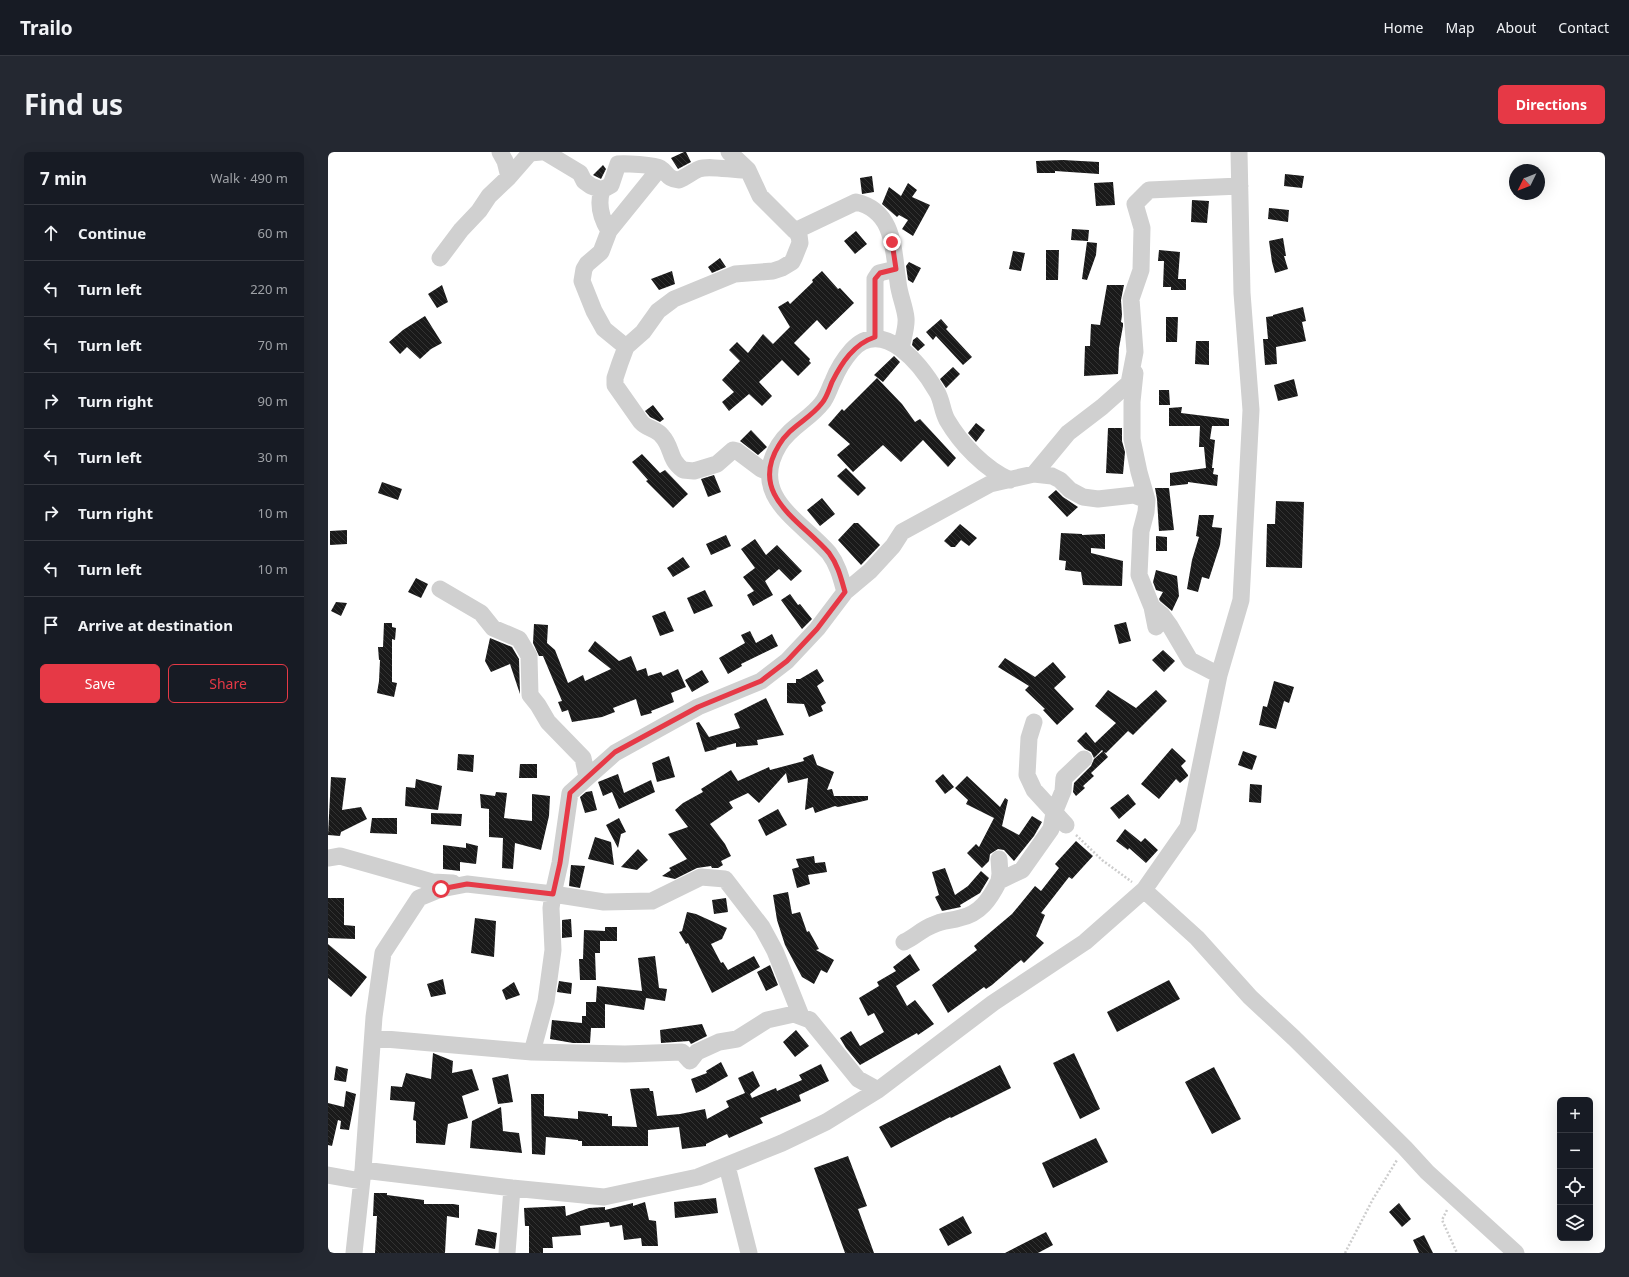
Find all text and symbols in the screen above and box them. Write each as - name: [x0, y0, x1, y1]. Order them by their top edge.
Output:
- text: Trailo: [20, 15, 73, 41]
- text: Home: [1384, 18, 1423, 37]
- text: Map: [1445, 18, 1475, 37]
- text: About: [1497, 18, 1536, 37]
- text: Contact: [1558, 18, 1609, 37]
- text: Find us: [24, 85, 123, 123]
- button: Directions: [1498, 85, 1605, 124]
- north arrow: [1509, 164, 1545, 200]
- text: 7 min: [40, 167, 87, 190]
- text: Walk · 490 m: [210, 169, 288, 187]
- icon: ahead: [40, 222, 62, 244]
- text: Continue: [78, 223, 146, 243]
- text: 60 m: [258, 224, 288, 242]
- route end: [883, 233, 901, 251]
- icon: left: [40, 278, 62, 300]
- text: Turn left: [78, 279, 142, 299]
- text: 220 m: [250, 280, 288, 298]
- icon: left: [40, 334, 62, 356]
- text: Turn left: [78, 335, 142, 355]
- text: 70 m: [258, 336, 288, 354]
- icon: right: [40, 390, 62, 412]
- text: Turn right: [78, 391, 153, 411]
- text: 90 m: [258, 392, 288, 410]
- icon: left: [40, 446, 62, 468]
- text: Turn left: [78, 447, 142, 467]
- text: 30 m: [258, 448, 288, 466]
- icon: right: [40, 502, 62, 524]
- text: Turn right: [78, 503, 153, 523]
- text: 10 m: [258, 504, 288, 522]
- icon: left: [40, 558, 62, 580]
- text: Turn left: [78, 559, 142, 579]
- text: 10 m: [258, 560, 288, 578]
- icon: arrive: [40, 614, 62, 636]
- text: Arrive at destination: [78, 615, 233, 635]
- button: Save: [40, 664, 160, 703]
- button: Share: [168, 664, 288, 703]
- route start: [432, 880, 450, 898]
- map controls: [1557, 1097, 1593, 1241]
- button: +: [1557, 1097, 1593, 1133]
- button: −: [1557, 1133, 1593, 1169]
- button: locate: [1557, 1169, 1593, 1205]
- button: layers: [1557, 1205, 1593, 1241]

